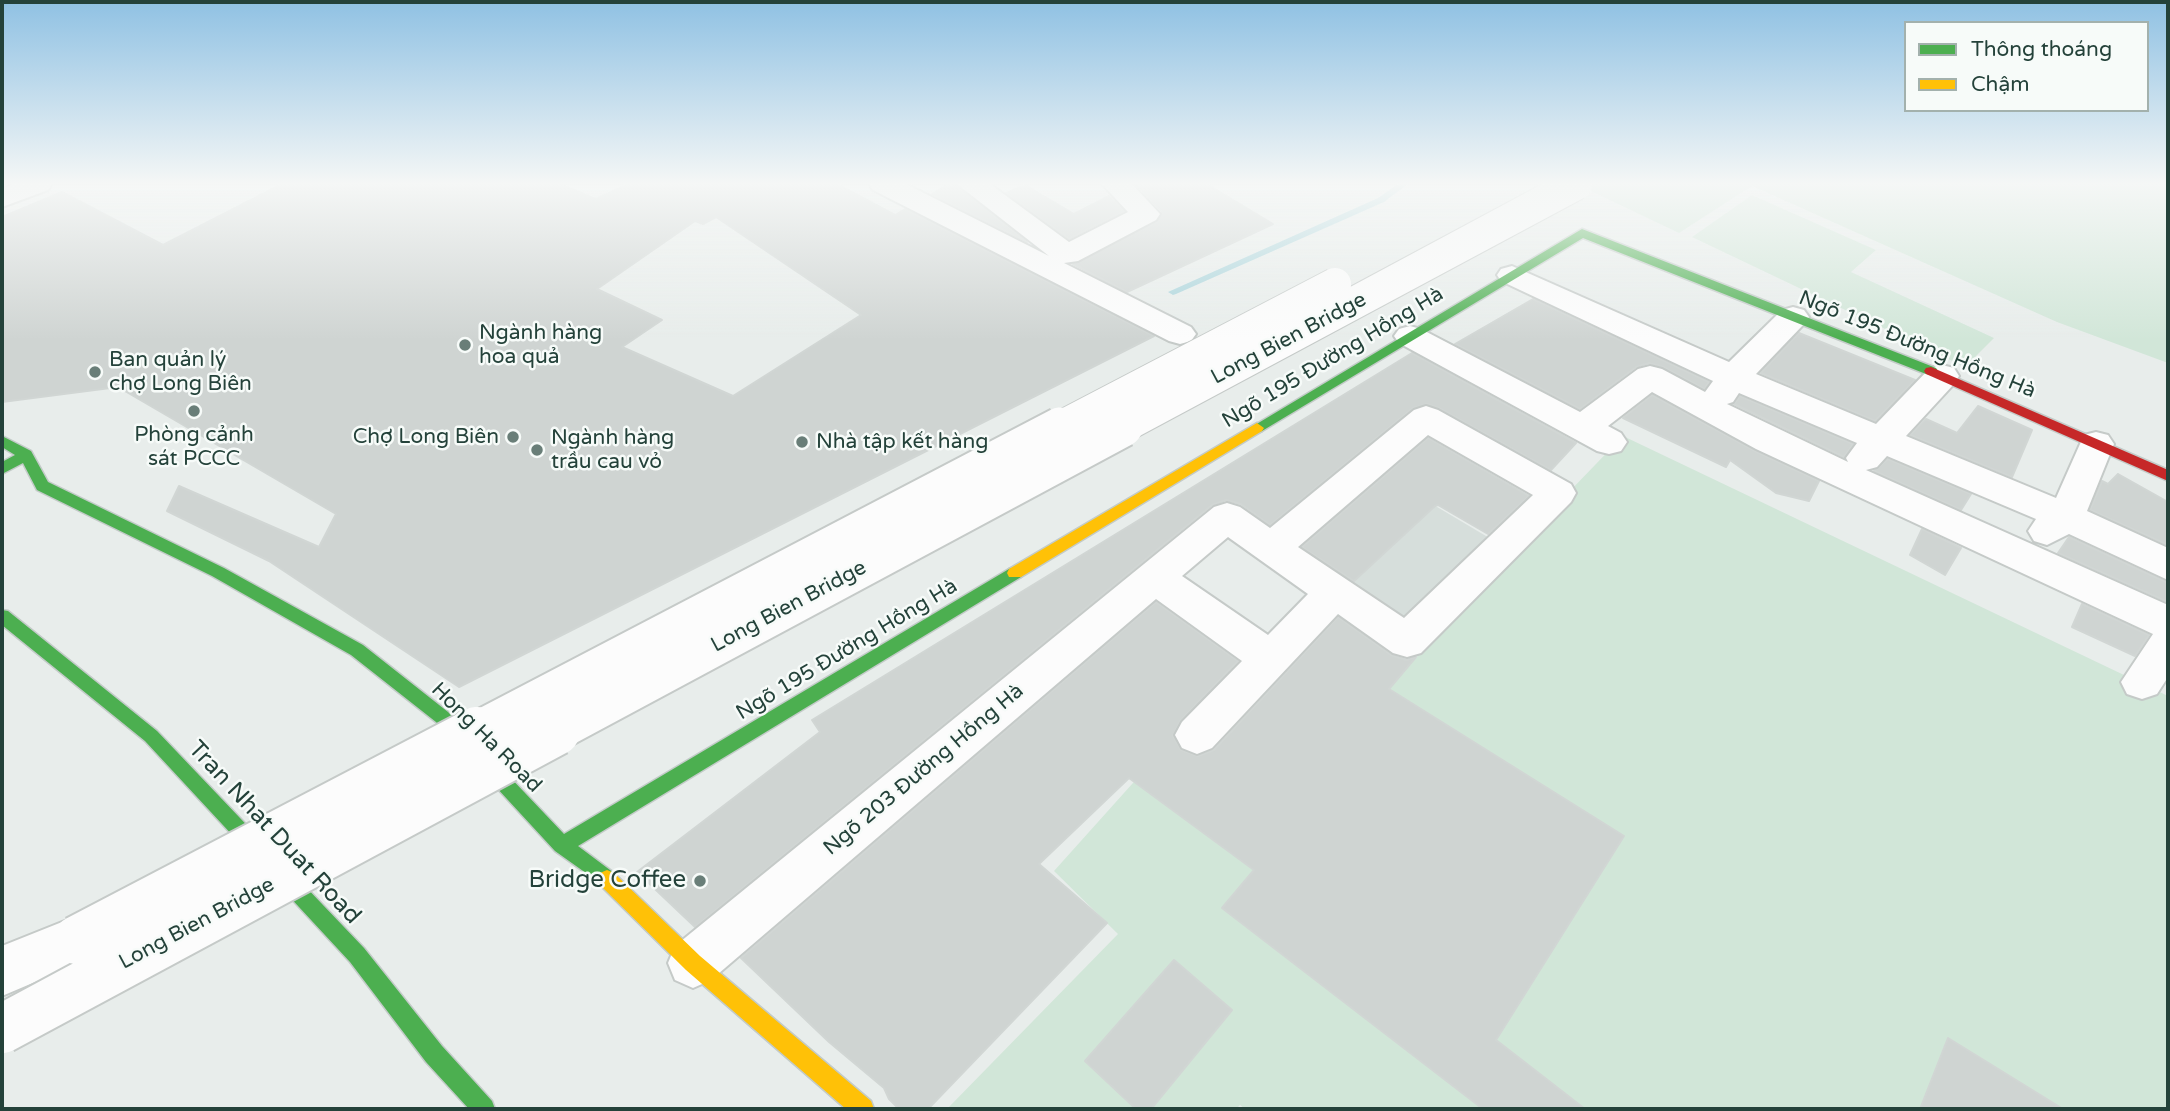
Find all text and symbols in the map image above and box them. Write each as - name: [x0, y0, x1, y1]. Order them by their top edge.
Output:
- legend: [1904, 21, 2149, 112]
- text: Thông thoáng: [1971, 37, 2112, 62]
- text: Chậm: [1971, 72, 2029, 97]
- street label: Ngõ 195 Đường Hồng Hà: [1218, 282, 1448, 434]
- street label: Ngõ 195 Đường Hồng Hà: [1795, 286, 2039, 404]
- street label: Long Bien Bridge: [1207, 287, 1371, 391]
- place label: Ngành hàng hoa quả: [479, 320, 602, 370]
- marker: Ngành hàng hoa quả: [457, 337, 473, 353]
- place label: Ban quản lý chợ Long Biên: [109, 347, 252, 397]
- marker: Ban quản lý chợ Long Biên: [87, 364, 103, 380]
- marker: Phòng cảnh sát PCCC: [186, 403, 202, 419]
- place label: Phòng cảnh sát PCCC: [134, 422, 254, 472]
- place label: Chợ Long Biên: [353, 424, 499, 450]
- place label: Ngành hàng trầu cau vỏ: [551, 425, 674, 475]
- marker: Chợ Long Biên: [505, 429, 521, 445]
- place label: Nhà tập kết hàng: [816, 429, 988, 455]
- marker: Nhà tập kết hàng: [794, 434, 810, 450]
- marker: Ngành hàng trầu cau vỏ: [529, 442, 545, 458]
- street label: Long Bien Bridge: [707, 555, 871, 659]
- street label: Ngõ 195 Đường Hồng Hà: [732, 574, 962, 726]
- street label: Hong Ha Road: [426, 678, 546, 798]
- street label: Ngõ 203 Đường Hồng Hà: [819, 679, 1029, 861]
- street label: Tran Nhat Duat Road: [182, 735, 366, 931]
- place label: Bridge Coffee: [528, 867, 686, 895]
- street label: Long Bien Bridge: [115, 872, 279, 976]
- marker: Bridge Coffee: [692, 873, 708, 889]

